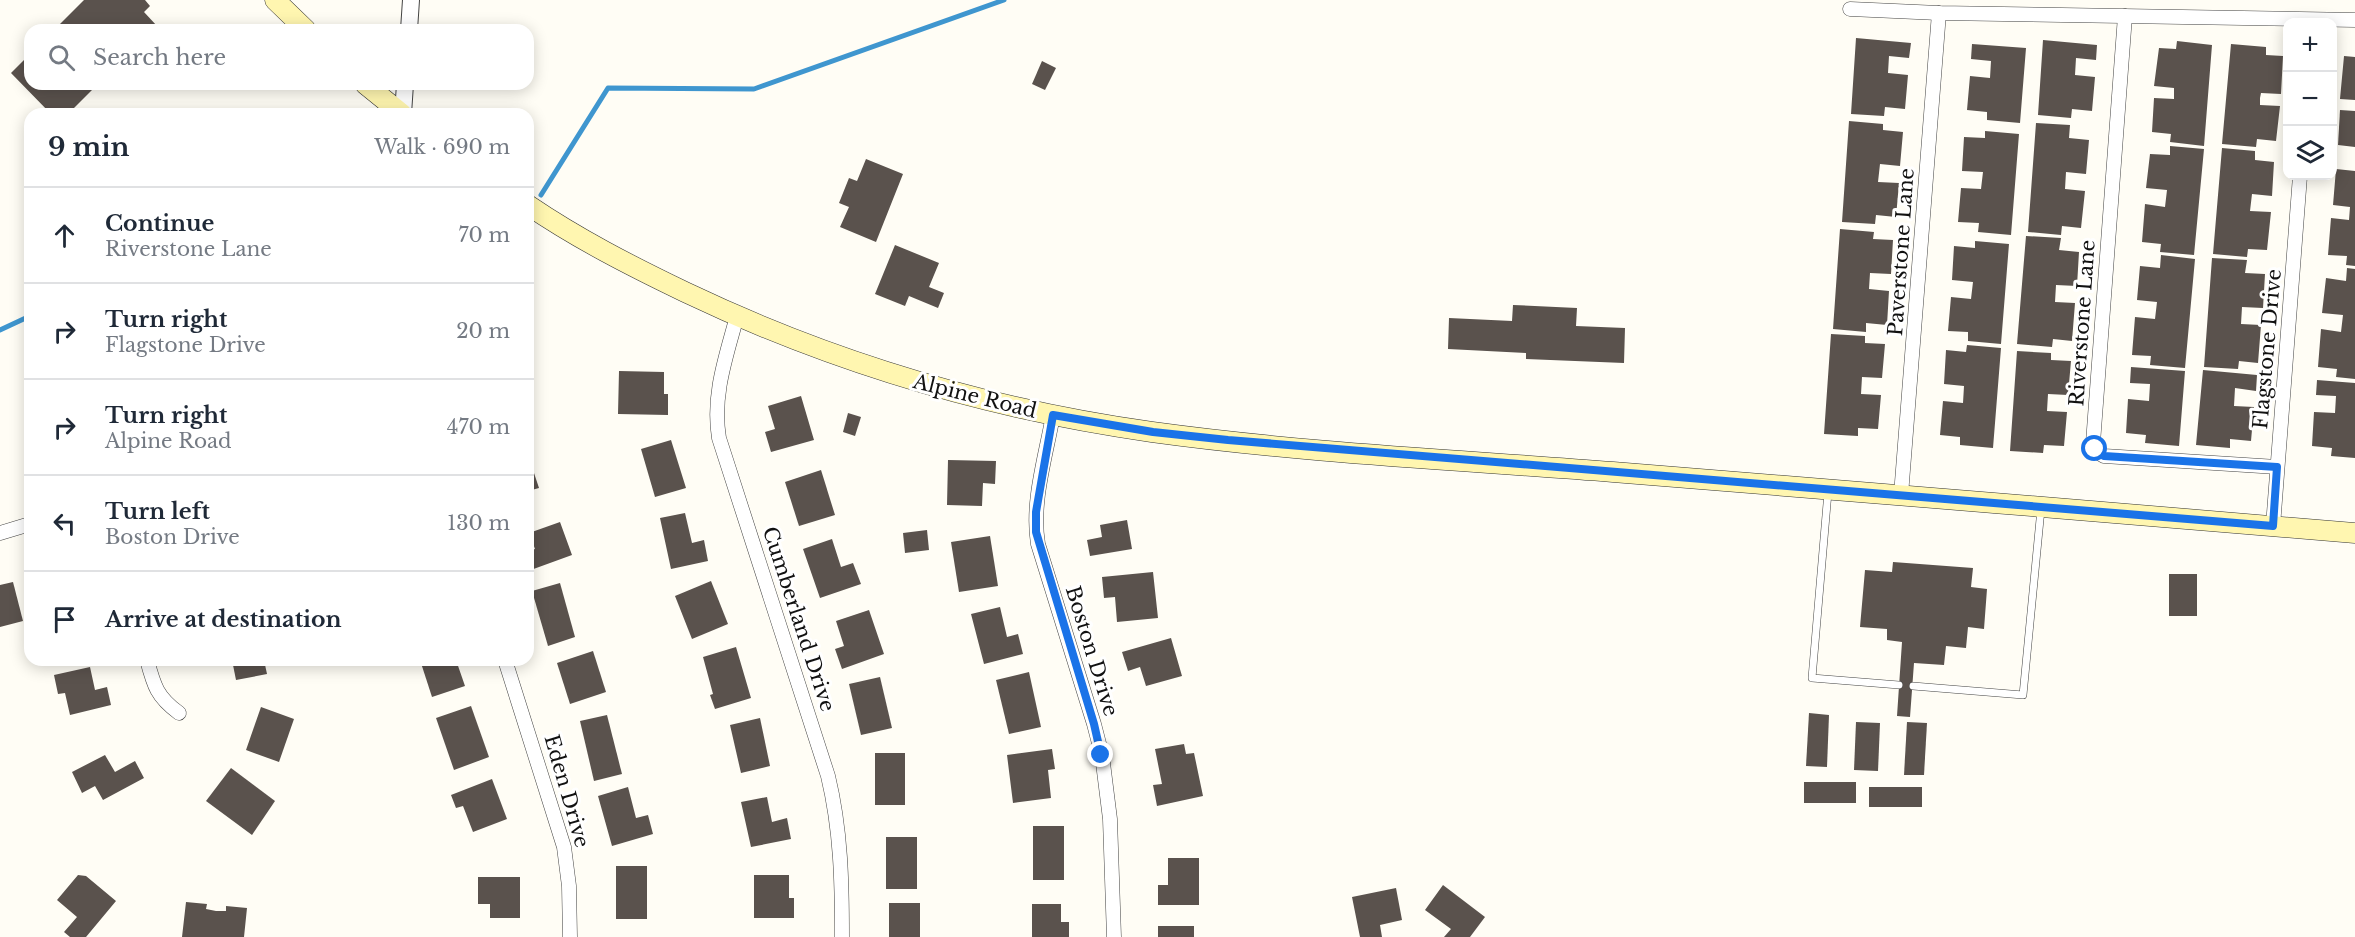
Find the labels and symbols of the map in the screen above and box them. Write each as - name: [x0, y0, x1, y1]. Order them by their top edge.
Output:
- street label: Paverstone Lane: [1883, 167, 1919, 337]
- street label: Riverstone Lane: [2064, 239, 2100, 407]
- street label: Flagstone Drive: [2248, 268, 2286, 430]
- street label: Alpine Road: [910, 369, 1039, 423]
- route start: [2081, 435, 2107, 461]
- street label: Cumberland Drive: [758, 524, 840, 714]
- street label: Boston Drive: [1061, 583, 1123, 719]
- street label: Eden Drive: [539, 732, 595, 850]
- route end: [1087, 741, 1113, 767]

